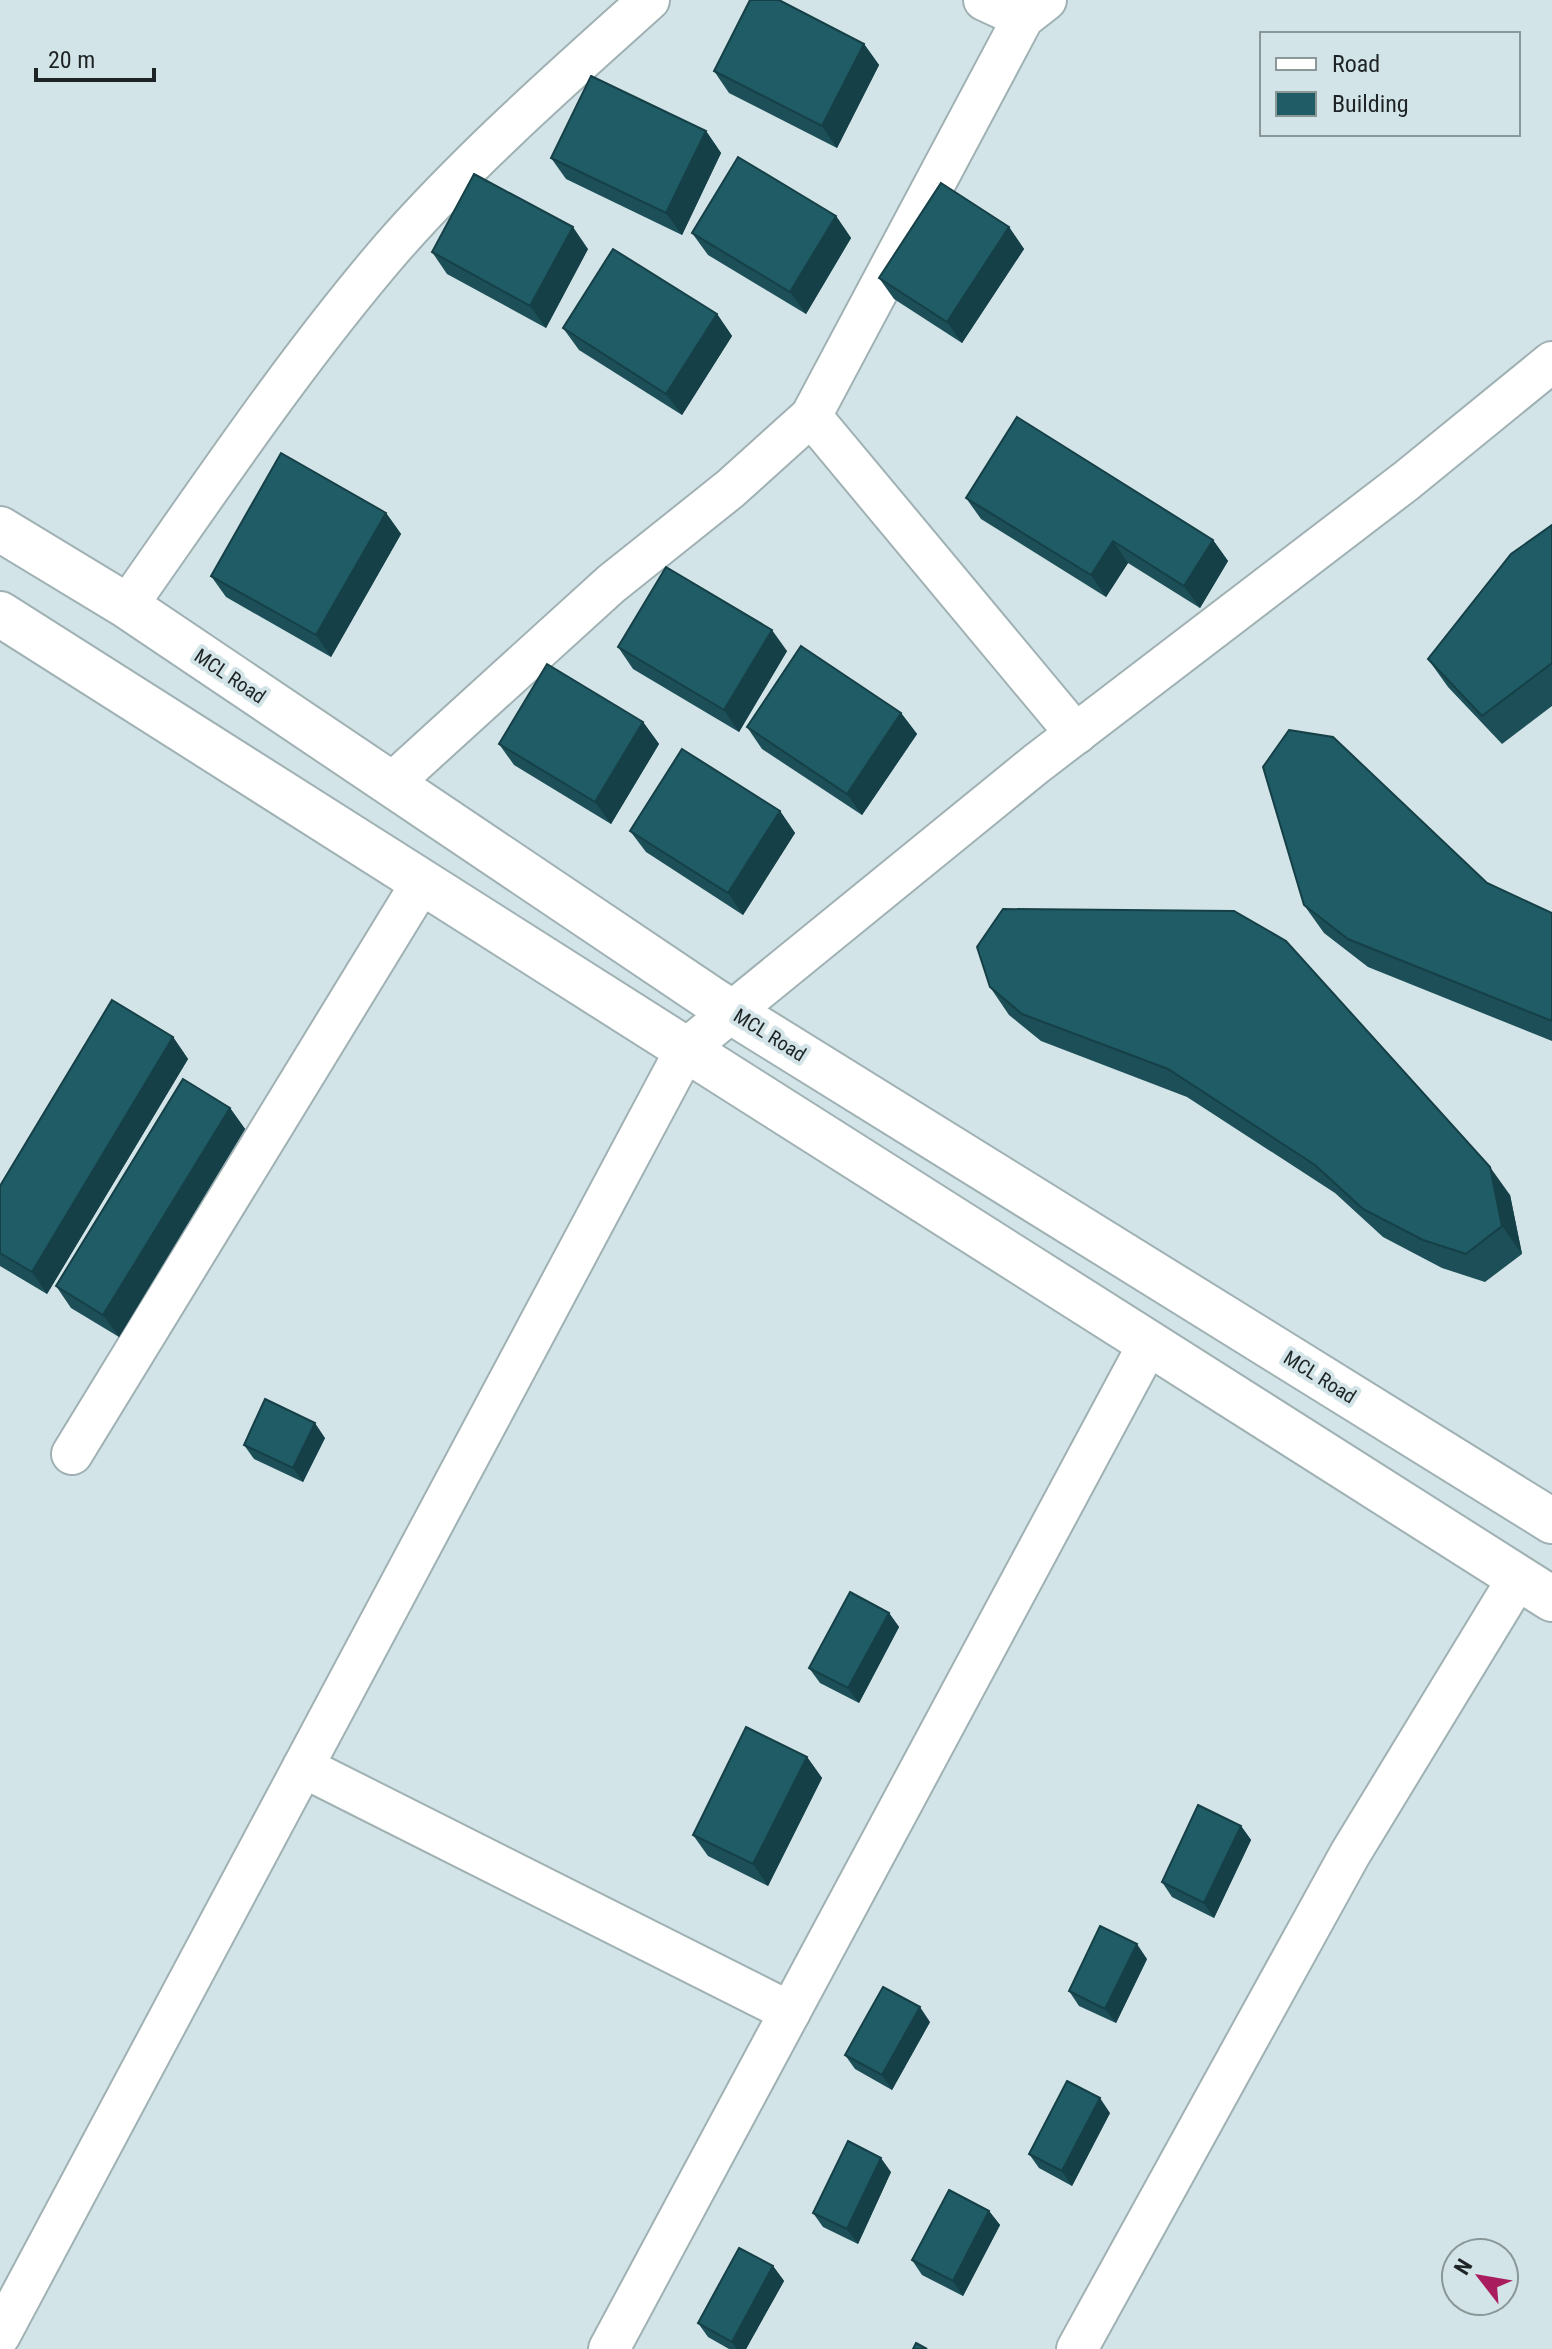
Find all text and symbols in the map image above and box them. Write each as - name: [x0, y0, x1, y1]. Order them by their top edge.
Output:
- scale bar: [36, 32, 154, 82]
- legend: [1260, 32, 1520, 136]
- text: 20 m: [48, 46, 95, 74]
- text: Road: [1332, 50, 1380, 78]
- text: Building: [1332, 90, 1409, 118]
- street label: MCL Road: [190, 643, 270, 709]
- street label: MCL Road: [729, 1003, 811, 1067]
- street label: MCL Road: [1279, 1345, 1361, 1409]
- north arrow: [1440, 2237, 1520, 2317]
- text: N: [1449, 2255, 1477, 2279]

